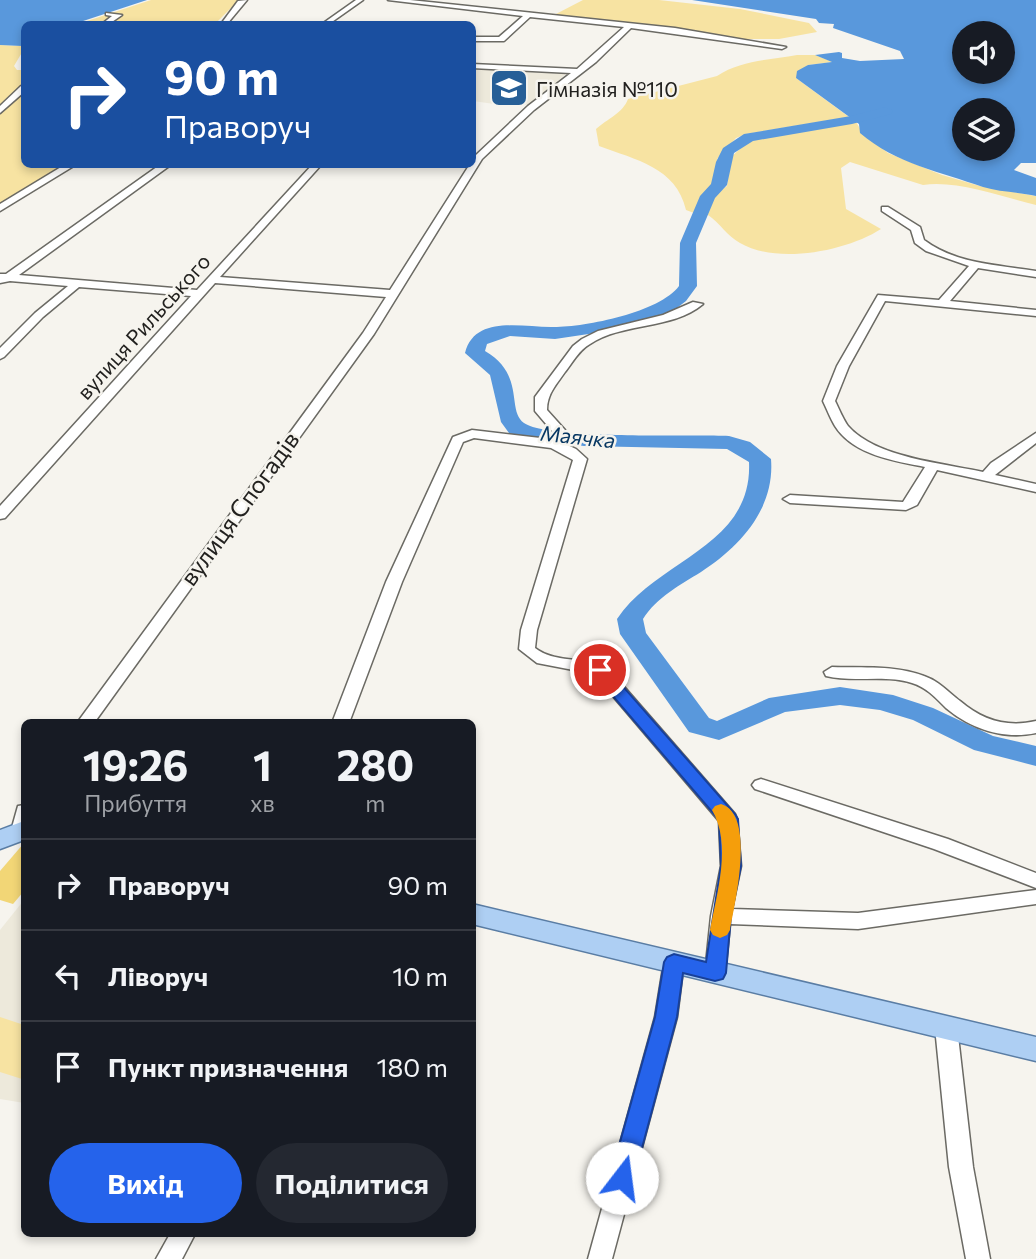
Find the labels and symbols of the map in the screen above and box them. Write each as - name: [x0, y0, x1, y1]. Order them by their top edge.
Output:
- school or university icon: Гімназія №110: [488, 67, 530, 109]
- place label: Гімназія №110: [536, 76, 678, 101]
- street label: вулиця Рильського: [71, 248, 215, 404]
- water label: Маячка: [539, 420, 617, 452]
- street label: вулиця Спогадів: [173, 425, 305, 591]
- pin: [570, 640, 630, 700]
- position arrow: [585, 1141, 659, 1215]

